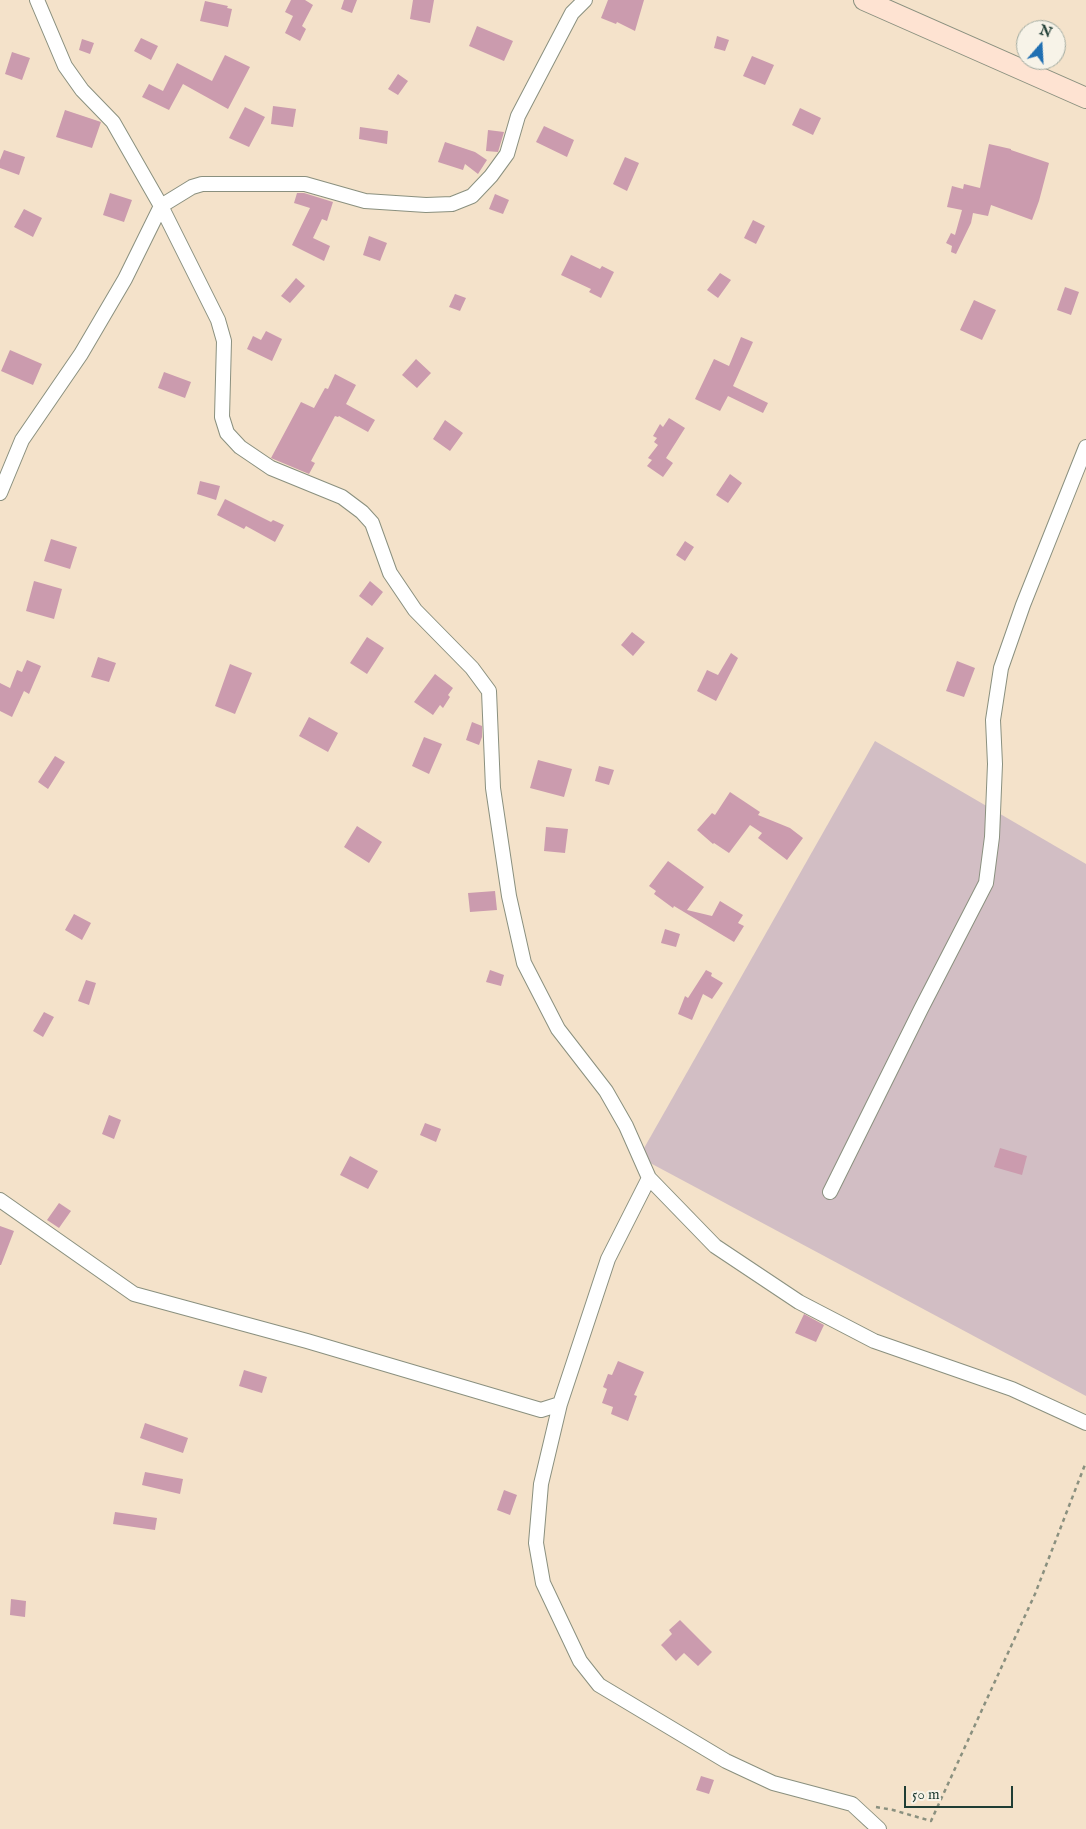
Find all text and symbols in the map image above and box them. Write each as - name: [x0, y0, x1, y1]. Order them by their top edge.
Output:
- north arrow: [1016, 20, 1066, 70]
- text: N: [1037, 21, 1054, 42]
- scale bar: [906, 1776, 1015, 1808]
- text: 50 m: [912, 1785, 940, 1804]

